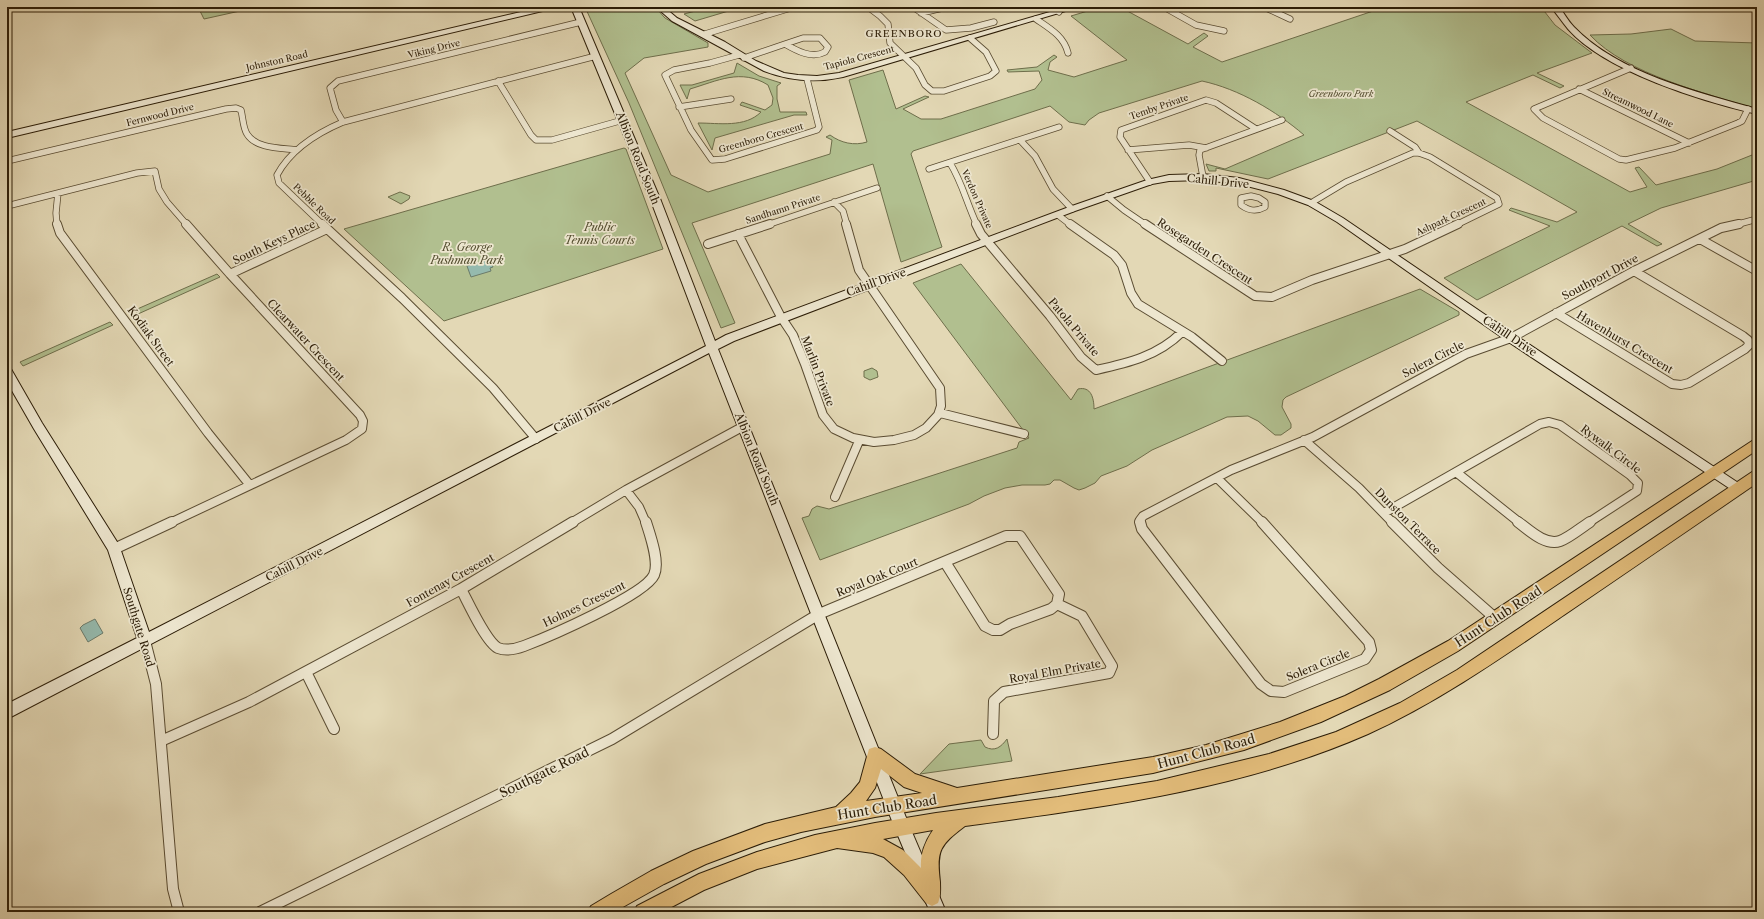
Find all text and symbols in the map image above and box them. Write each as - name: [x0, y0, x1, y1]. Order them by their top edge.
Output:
- district label: GREENBORO: [865, 27, 943, 40]
- street label: Viking Drive: [406, 37, 461, 61]
- street label: Tapiola Crescent: [823, 43, 896, 72]
- street label: Johnston Road: [243, 48, 309, 73]
- street label: Streamwood Lane: [1601, 86, 1676, 130]
- park label: Greenboro Park: [1308, 88, 1374, 99]
- street label: Temby Private: [1128, 91, 1190, 122]
- street label: Fernwood Drive: [125, 101, 195, 128]
- street label: Albion Road South: [613, 109, 663, 207]
- street label: Greenboro Crescent: [717, 120, 805, 155]
- street label: Verdon Private: [959, 167, 995, 230]
- street label: Cahill Drive: [1186, 171, 1250, 191]
- street label: Pebble Road: [291, 181, 338, 227]
- street label: Sandhamn Private: [744, 191, 822, 226]
- street label: Ashpark Crescent: [1413, 195, 1488, 238]
- street label: Rosegarden Crescent: [1155, 215, 1255, 287]
- street label: South Keys Place: [230, 217, 318, 267]
- park label: Public Tennis Courts: [565, 220, 635, 247]
- park label: R. George Pushman Park: [429, 240, 504, 267]
- street label: Southport Drive: [1559, 251, 1641, 303]
- street label: Cahill Drive: [844, 265, 908, 299]
- street label: Patola Private: [1045, 295, 1103, 359]
- street label: Clearwater Crescent: [264, 296, 348, 384]
- street label: Kodiak Street: [124, 303, 178, 369]
- street label: Havenhurst Crescent: [1574, 308, 1676, 376]
- street label: Cahill Drive: [1480, 313, 1540, 359]
- street label: Marlin Private: [798, 334, 838, 408]
- street label: Solera Circle: [1400, 337, 1466, 381]
- street label: Cahill Drive: [551, 395, 613, 435]
- street label: Albion Road South: [732, 410, 782, 508]
- street label: Rywalk Circle: [1578, 422, 1644, 476]
- street label: Dunston Terrace: [1372, 485, 1444, 557]
- street label: Cahill Drive: [263, 544, 325, 584]
- street label: Fontenay Crescent: [404, 550, 496, 610]
- street label: Royal Oak Court: [834, 554, 920, 600]
- street label: Holmes Crescent: [541, 578, 628, 630]
- street label: Hunt Club Road: [1452, 582, 1545, 650]
- street label: Southgate Road: [120, 585, 158, 669]
- street label: Solera Circle: [1284, 646, 1352, 684]
- street label: Royal Elm Private: [1008, 656, 1102, 686]
- street label: Hunt Club Road: [1155, 730, 1257, 772]
- street label: Southgate Road: [497, 743, 591, 801]
- street label: Hunt Club Road: [836, 791, 938, 823]

